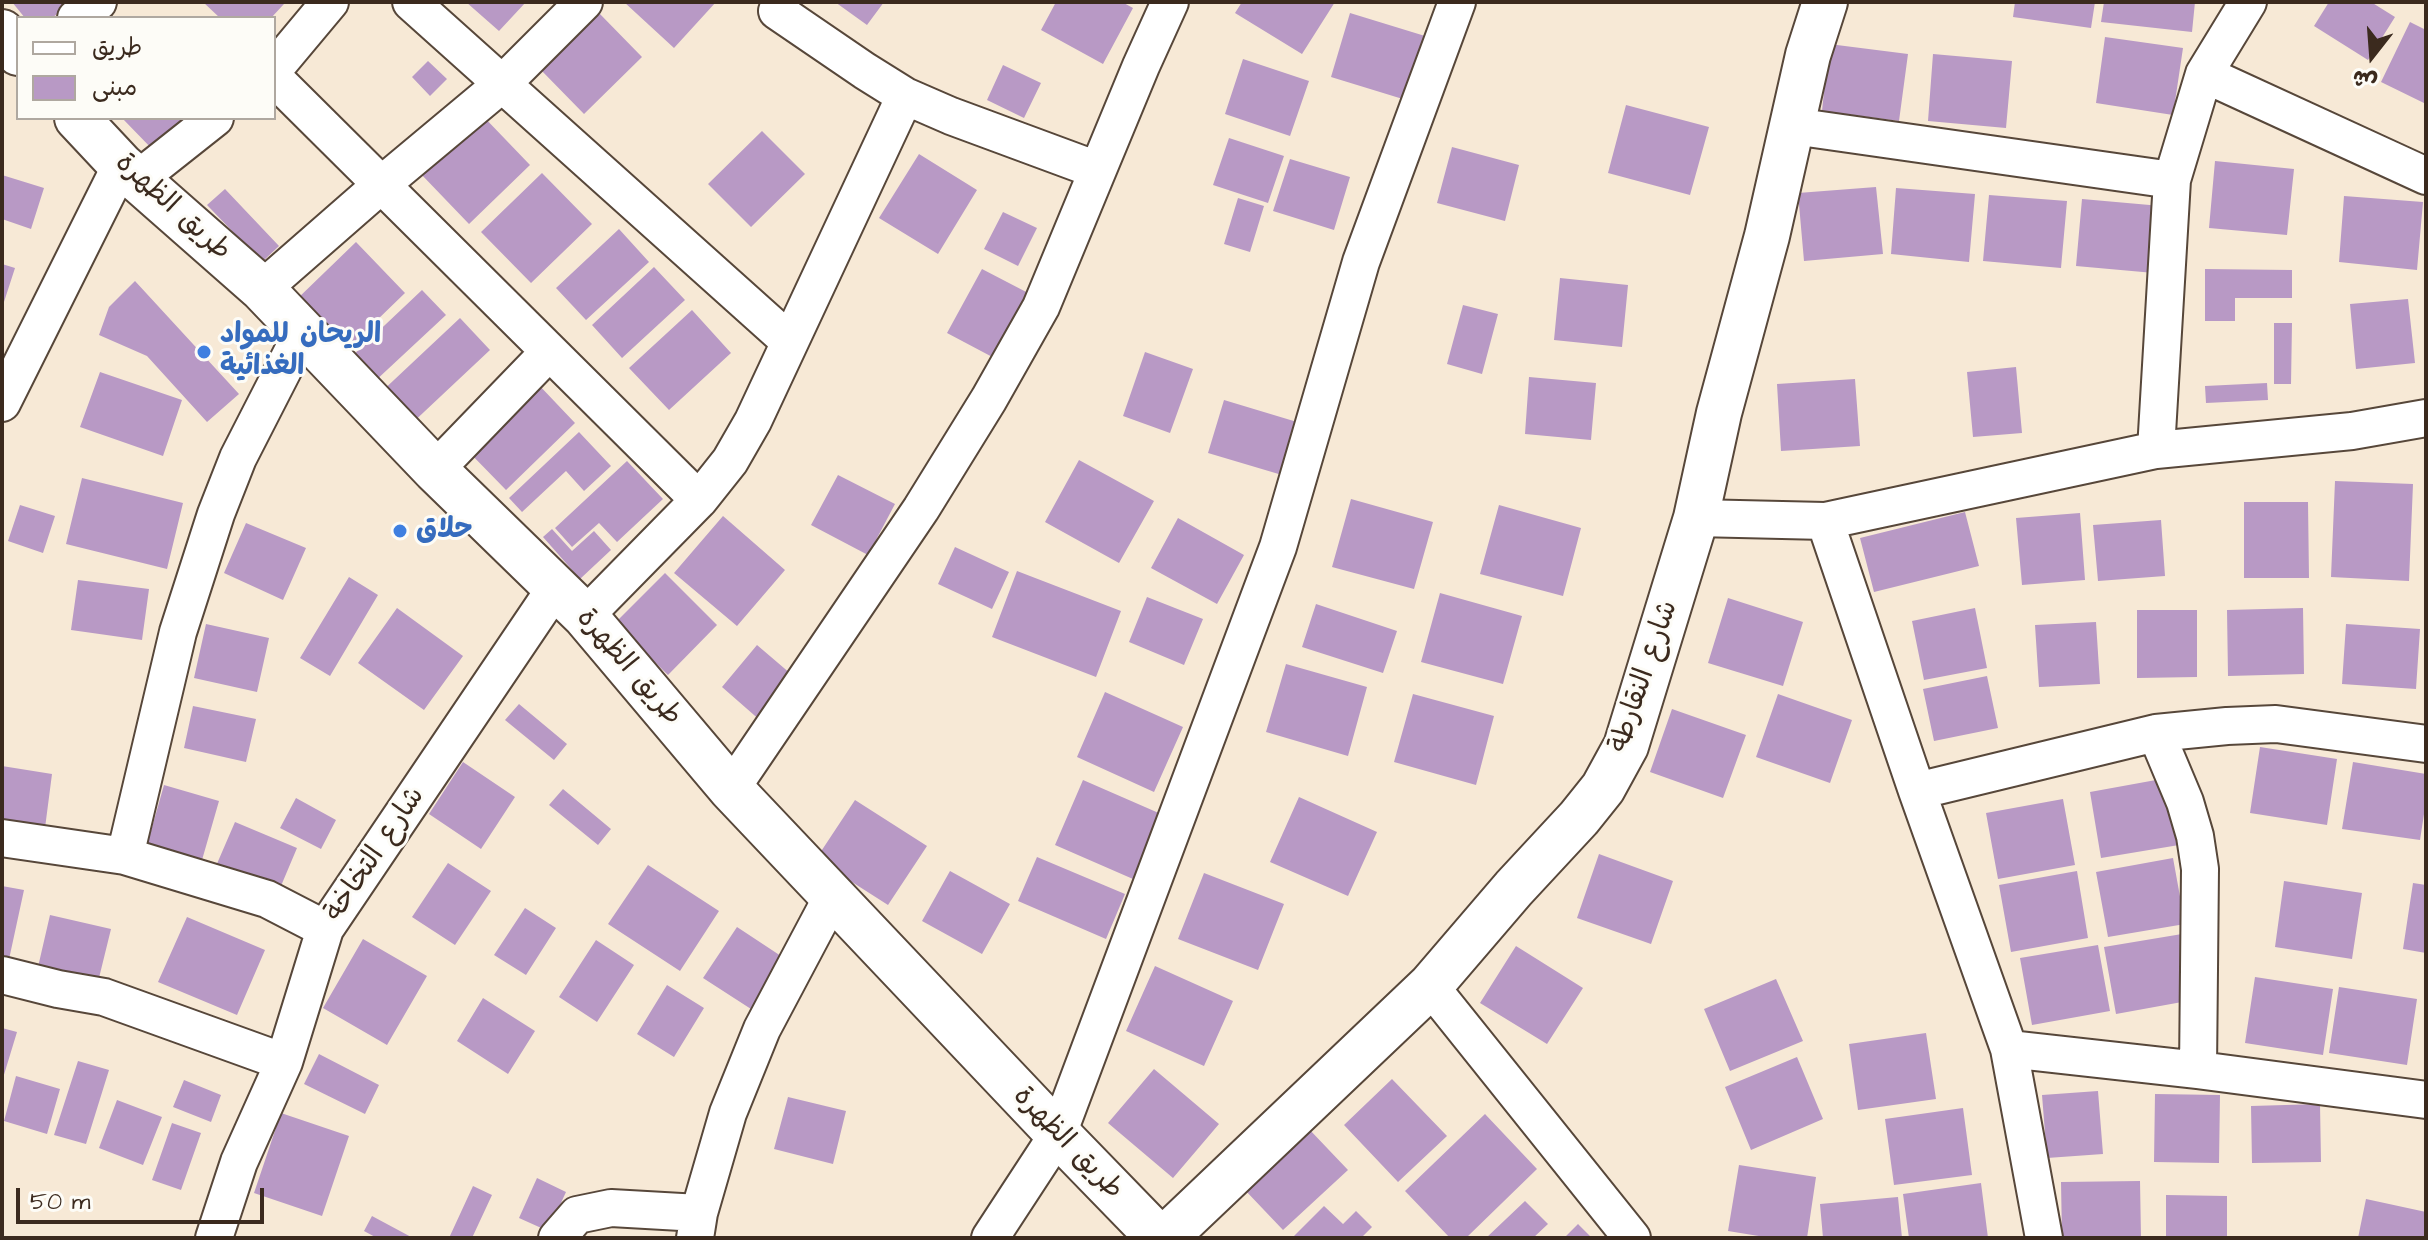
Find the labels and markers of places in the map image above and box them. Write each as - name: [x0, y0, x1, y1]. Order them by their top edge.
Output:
- place label: الريحان للمواد الغذائية: [220, 319, 381, 385]
- marker: الريحان للمواد الغذائية: [195, 343, 213, 361]
- place label: حلاق: [416, 514, 473, 548]
- marker: حلاق: [391, 522, 409, 540]

